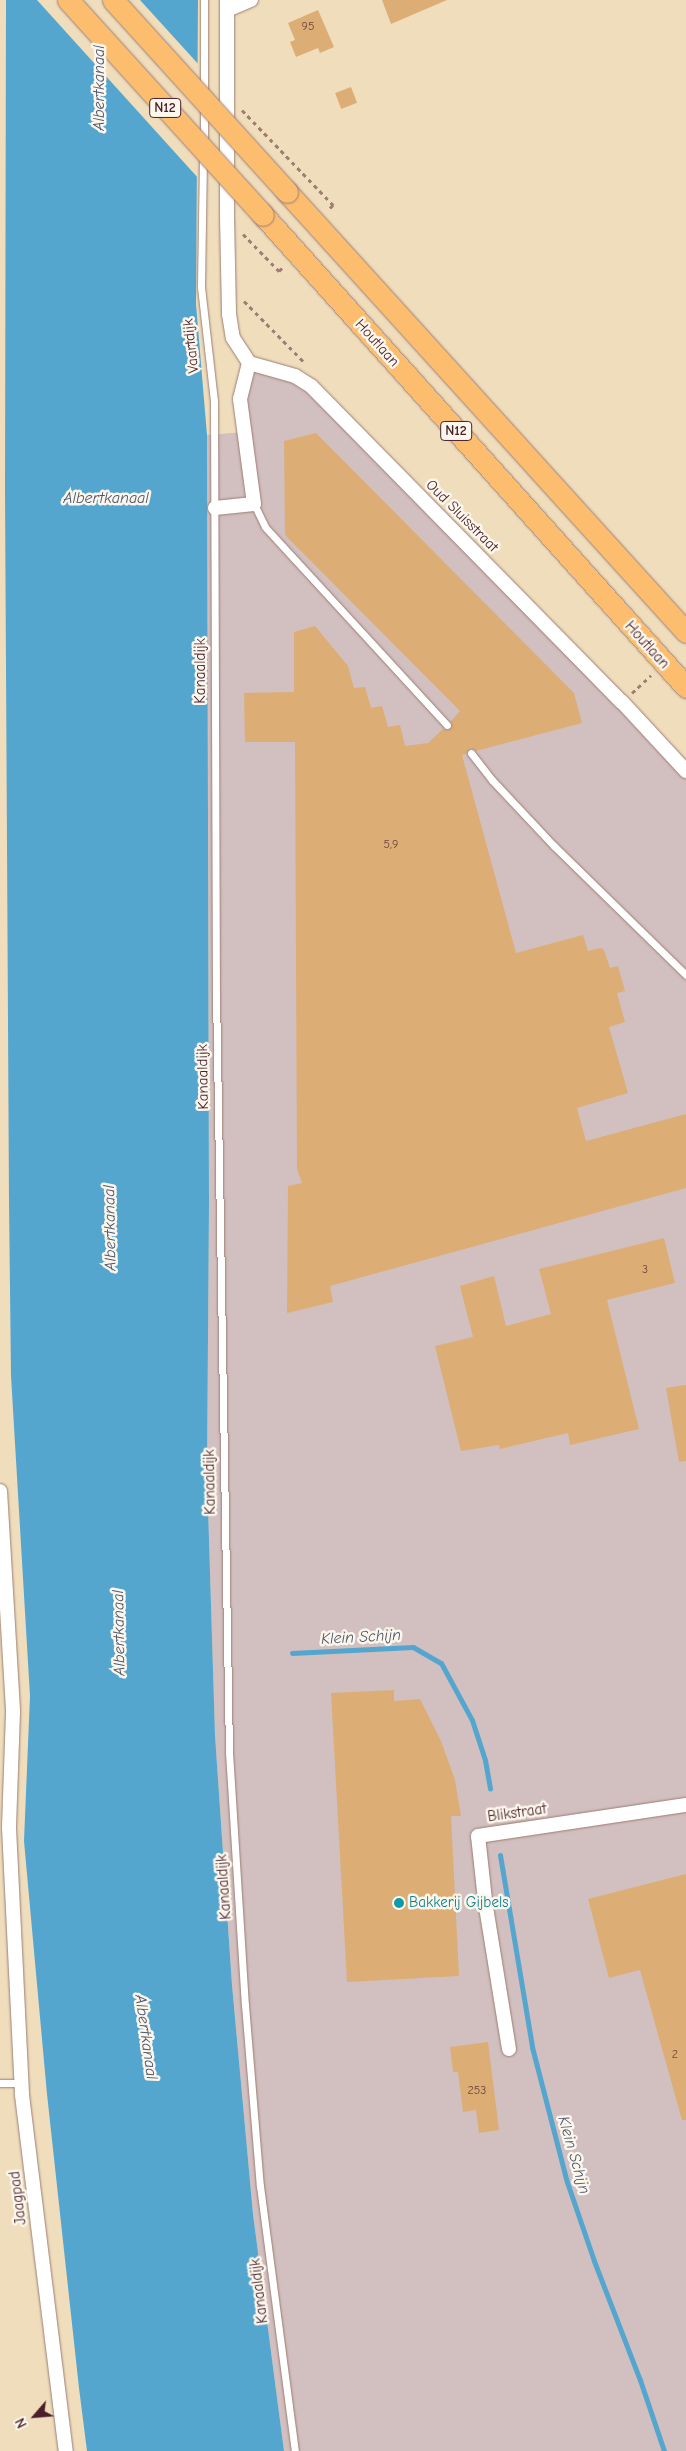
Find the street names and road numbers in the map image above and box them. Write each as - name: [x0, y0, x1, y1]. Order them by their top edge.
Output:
- road number: N12: [149, 96, 181, 120]
- street label: Houtlaan: [351, 316, 403, 370]
- street label: Vaartdijk: [179, 318, 203, 374]
- road number: N12: [440, 420, 472, 442]
- street label: Oud Sluisstraat: [422, 476, 502, 556]
- street label: Houtlaan: [621, 618, 673, 672]
- street label: Kanaaldijk: [192, 638, 210, 704]
- street label: Kanaaldijk: [193, 1044, 213, 1110]
- street label: Kanaaldijk: [200, 1449, 220, 1515]
- street label: Blikstraat: [486, 1800, 548, 1826]
- street label: Kanaaldijk: [213, 1854, 235, 1920]
- street label: Jaagpad: [6, 2170, 30, 2226]
- street label: Kanaaldijk: [246, 2257, 272, 2325]

